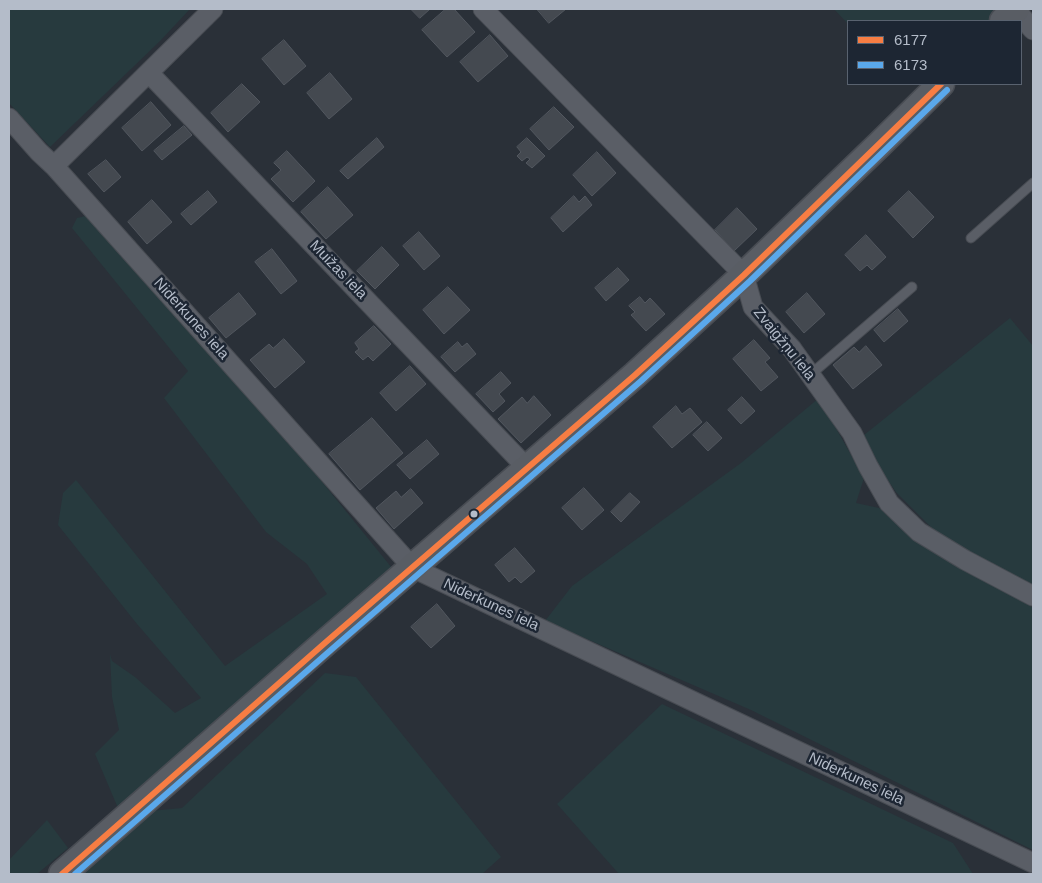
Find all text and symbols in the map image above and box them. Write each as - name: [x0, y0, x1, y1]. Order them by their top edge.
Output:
- legend: [847, 20, 1022, 85]
- text: 6177: [894, 31, 927, 48]
- text: 6173: [894, 56, 927, 73]
- street label: Muižas iela: [305, 237, 371, 303]
- street label: Niderkunes iela: [150, 275, 232, 363]
- street label: Zvaigžņu iela: [749, 304, 819, 384]
- unlabelled marker: [469, 509, 479, 519]
- street label: Niderkunes iela: [440, 575, 542, 635]
- street label: Niderkunes iela: [805, 749, 907, 809]

